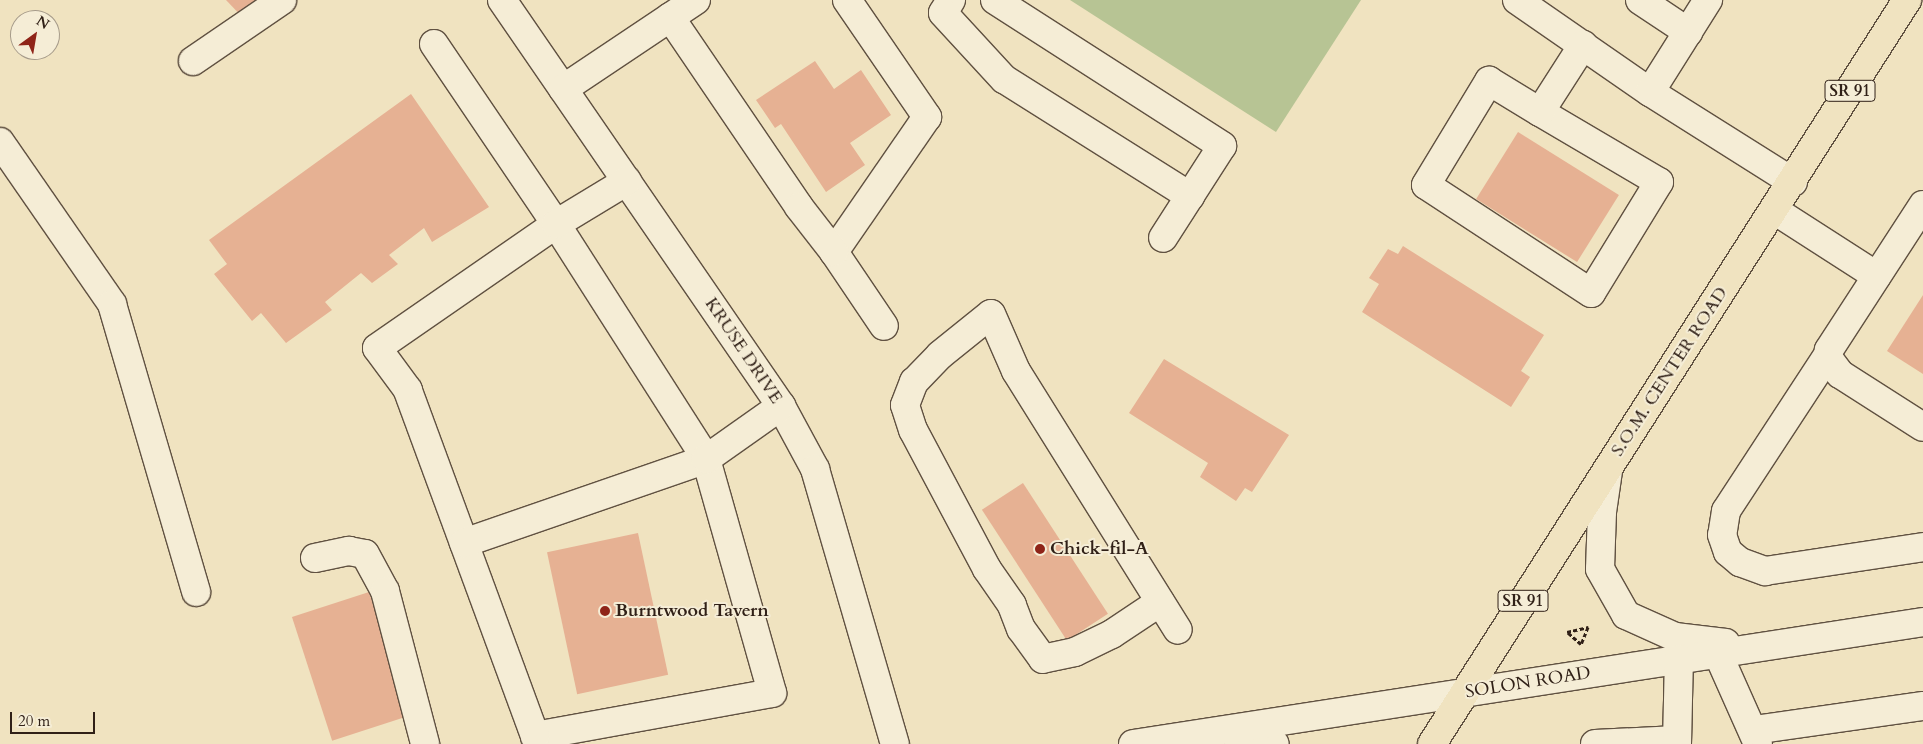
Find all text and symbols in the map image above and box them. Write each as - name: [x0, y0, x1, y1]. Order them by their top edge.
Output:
- north arrow: [10, 10, 60, 60]
- text: N: [32, 11, 53, 34]
- road number: SR 91: [1824, 78, 1876, 104]
- street label: S.O.M. CENTER ROAD: [1607, 283, 1733, 461]
- street label: KRUSE DRIVE: [700, 294, 786, 408]
- place label: Chick-fil-A: [1050, 538, 1149, 560]
- marker: Chick-fil-A: [1034, 543, 1046, 555]
- road number: SR 91: [1497, 588, 1549, 614]
- place label: Burntwood Tavern: [615, 600, 769, 622]
- marker: Burntwood Tavern: [599, 605, 611, 617]
- street label: SOLON ROAD: [1464, 662, 1592, 704]
- scale bar: [12, 702, 98, 734]
- text: 20 m: [18, 711, 50, 731]

